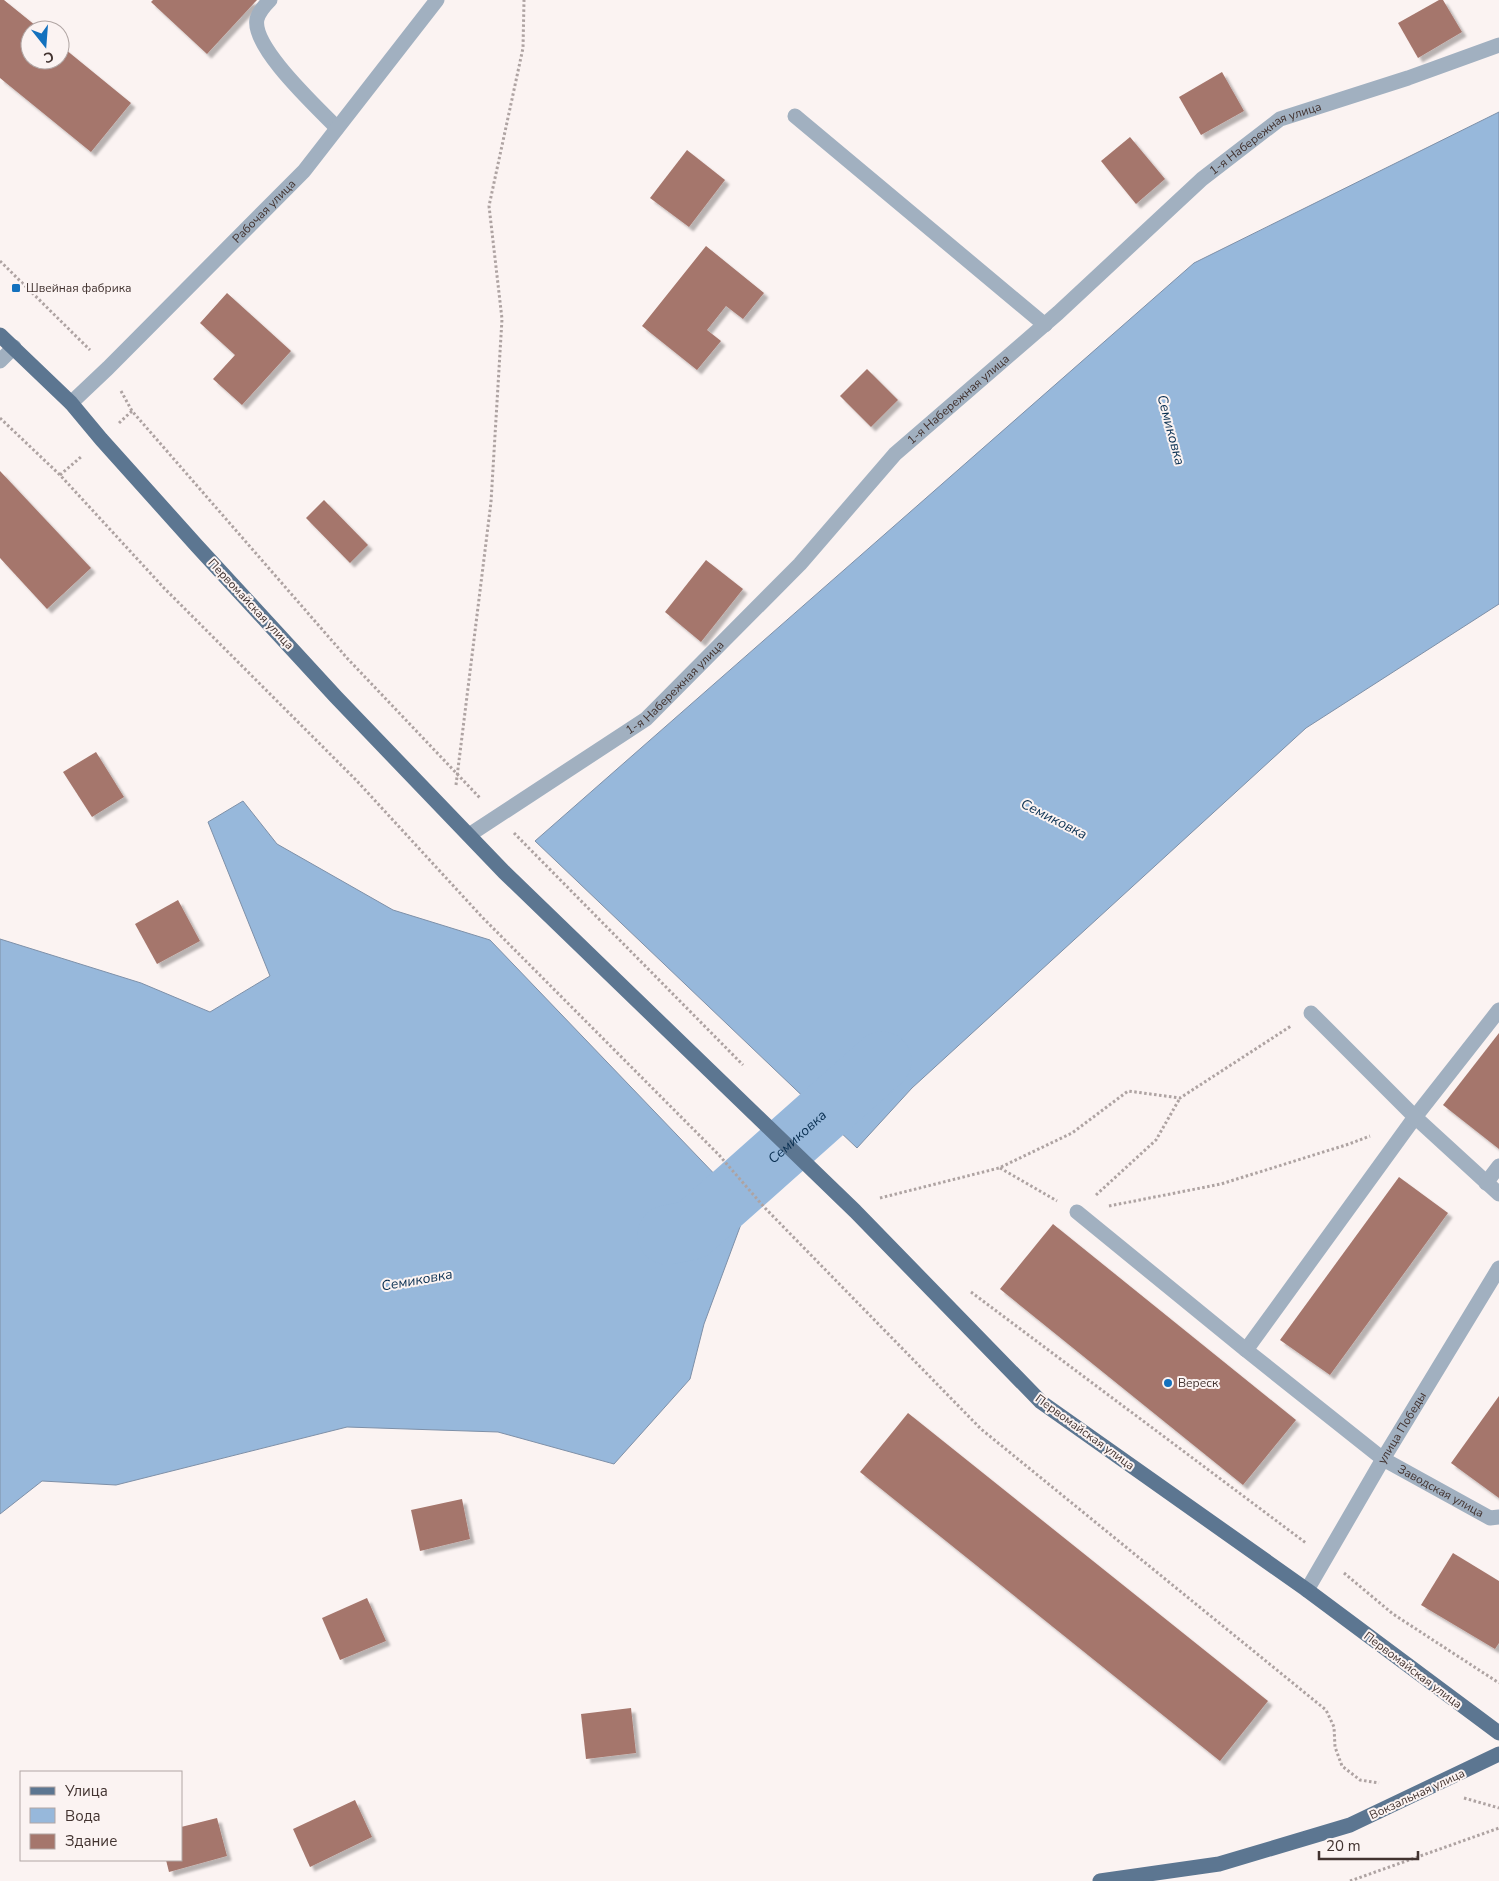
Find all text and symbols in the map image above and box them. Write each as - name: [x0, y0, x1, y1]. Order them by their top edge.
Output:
- north arrow: [20, 20, 70, 70]
- text: С: [41, 46, 56, 68]
- street label: 1-я Набережная улица: [1206, 98, 1323, 179]
- street label: Рабочая улица: [229, 176, 299, 247]
- place label: Швейная фабрика: [26, 280, 131, 296]
- marker: Швейная фабрика: [10, 282, 22, 294]
- street label: 1-я Набережная улица: [904, 351, 1013, 448]
- water label: Семиковка: [1152, 393, 1190, 467]
- street label: Первомайская улица: [205, 555, 297, 653]
- street label: 1-я Набережная улица: [623, 637, 728, 738]
- water label: Семиковка: [1018, 794, 1090, 844]
- water label: Семиковка: [764, 1106, 830, 1168]
- water label: Семиковка: [380, 1264, 454, 1296]
- place label: Вереск: [1178, 1375, 1219, 1391]
- marker: Вереск: [1162, 1377, 1174, 1389]
- street label: улица Победы: [1374, 1389, 1430, 1467]
- street label: Первомайская улица: [1032, 1391, 1138, 1473]
- street label: Заводская улица: [1395, 1461, 1487, 1521]
- street label: Первомайская улица: [1361, 1628, 1465, 1712]
- street label: Вокзальная улица: [1367, 1765, 1467, 1823]
- legend: [20, 1771, 182, 1861]
- text: Улица: [64, 1781, 108, 1801]
- text: Вода: [65, 1806, 101, 1826]
- scale bar: [1319, 1828, 1418, 1860]
- text: Здание: [65, 1831, 117, 1851]
- text: 20 m: [1326, 1836, 1361, 1856]

